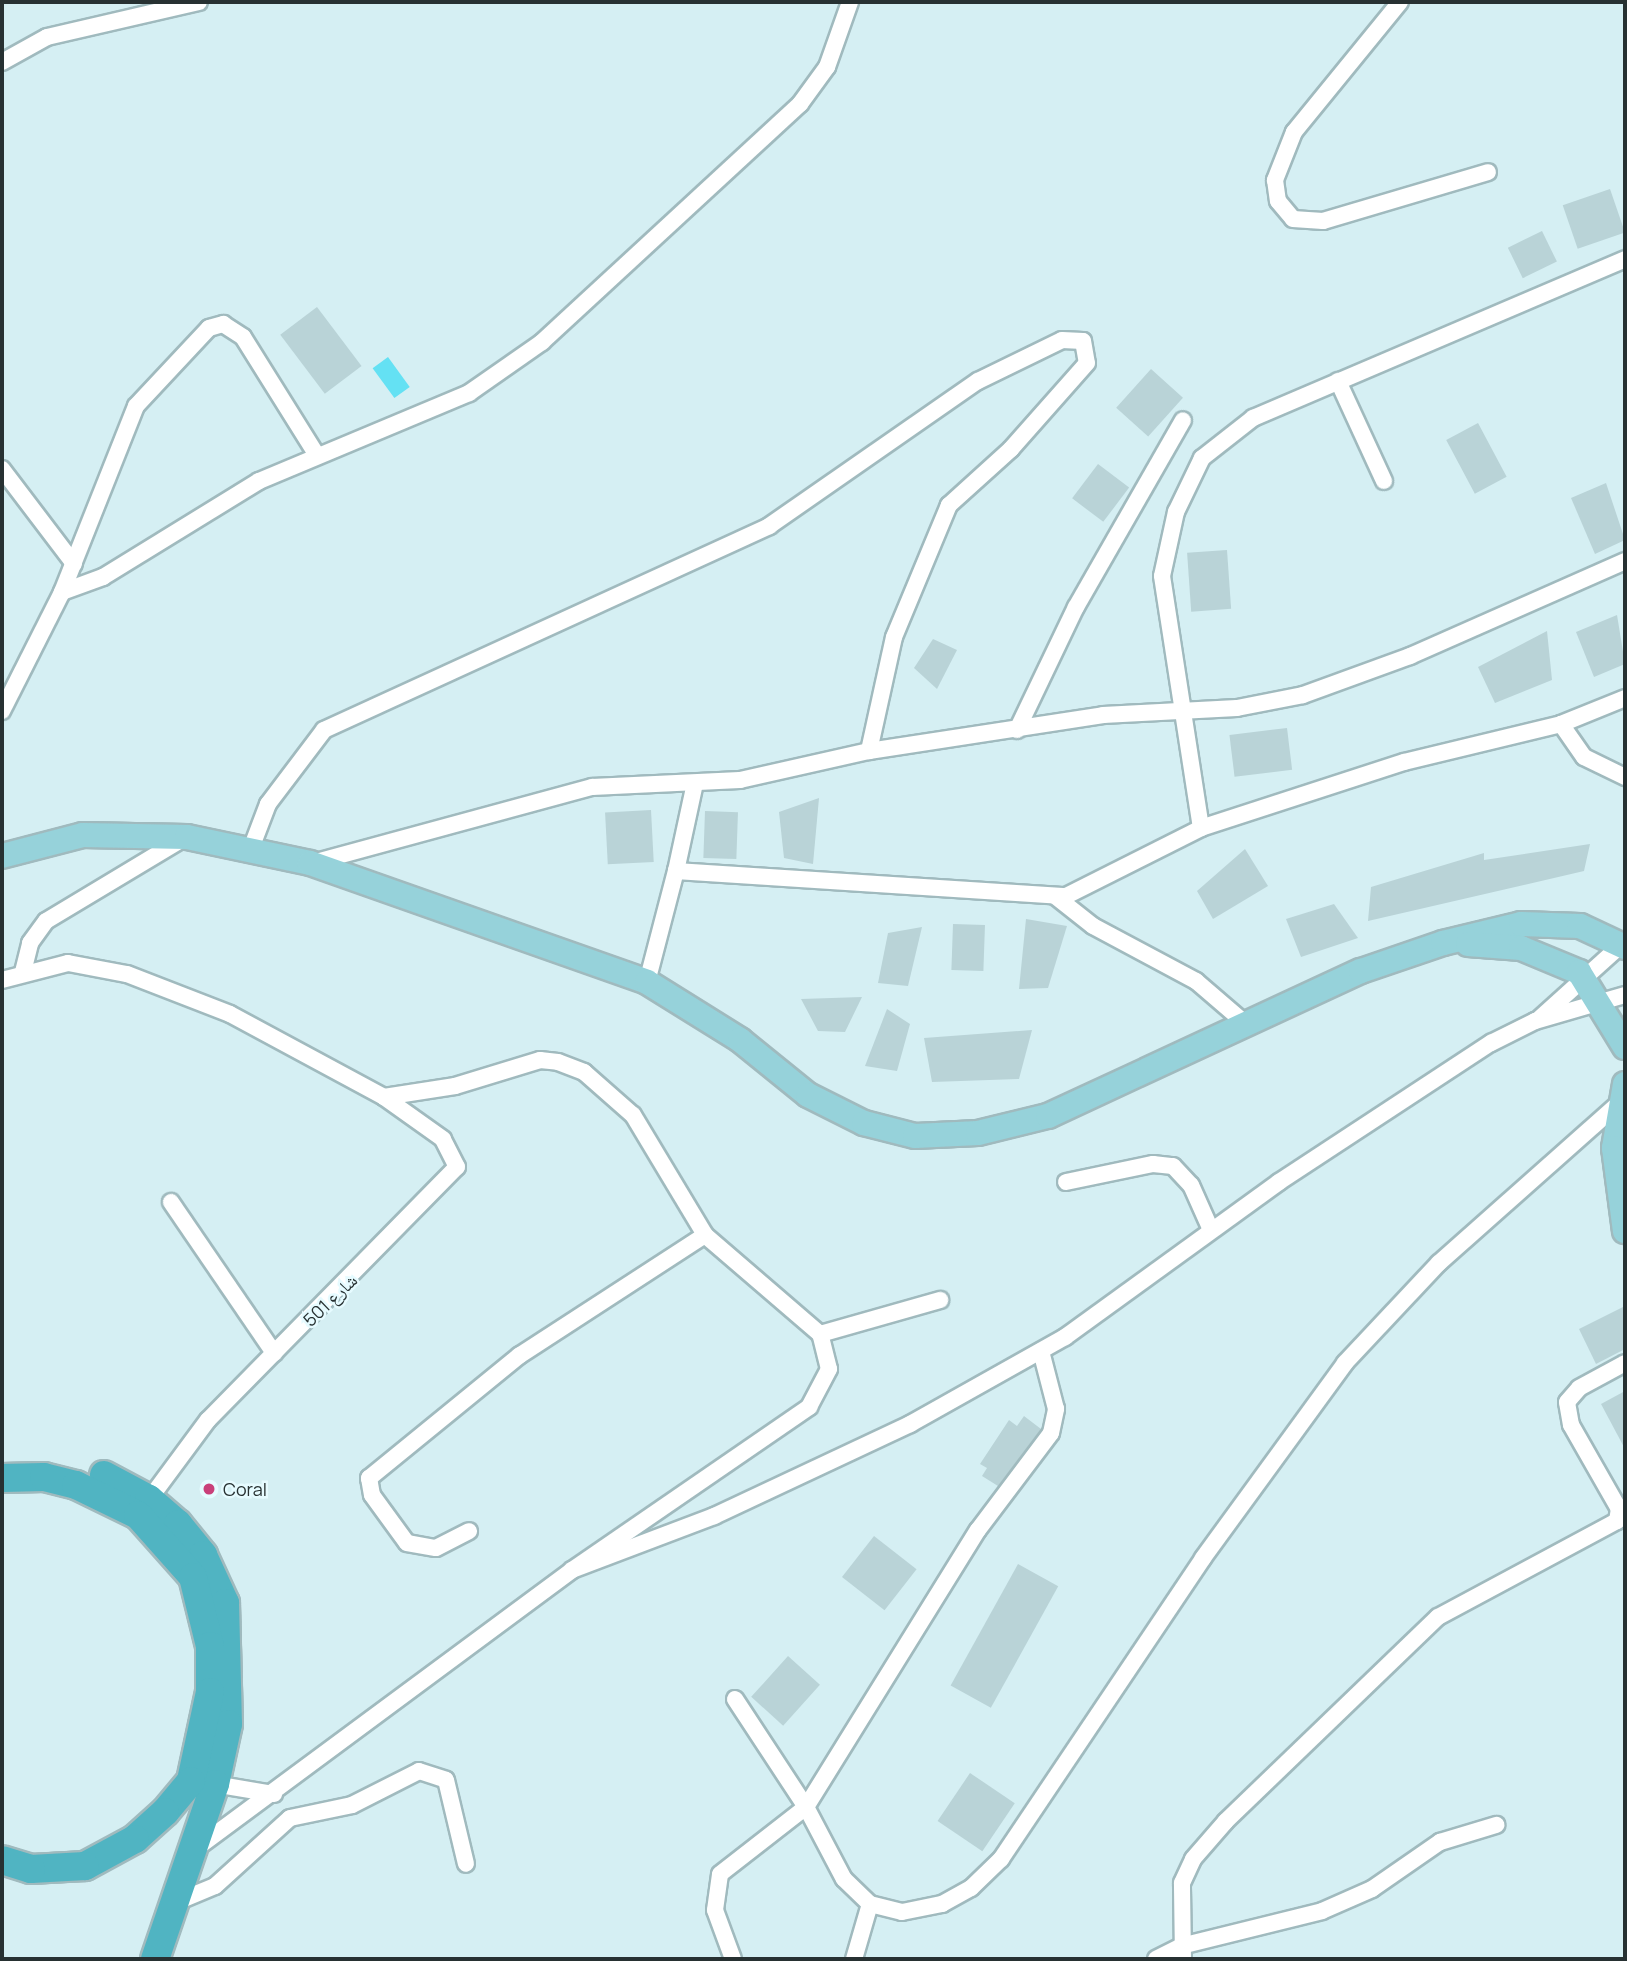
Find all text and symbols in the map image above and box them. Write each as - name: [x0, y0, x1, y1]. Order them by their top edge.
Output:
- street label: شارع 501: [299, 1269, 361, 1331]
- place label: Coral: [223, 1478, 267, 1500]
- marker: Coral: [201, 1481, 217, 1497]

